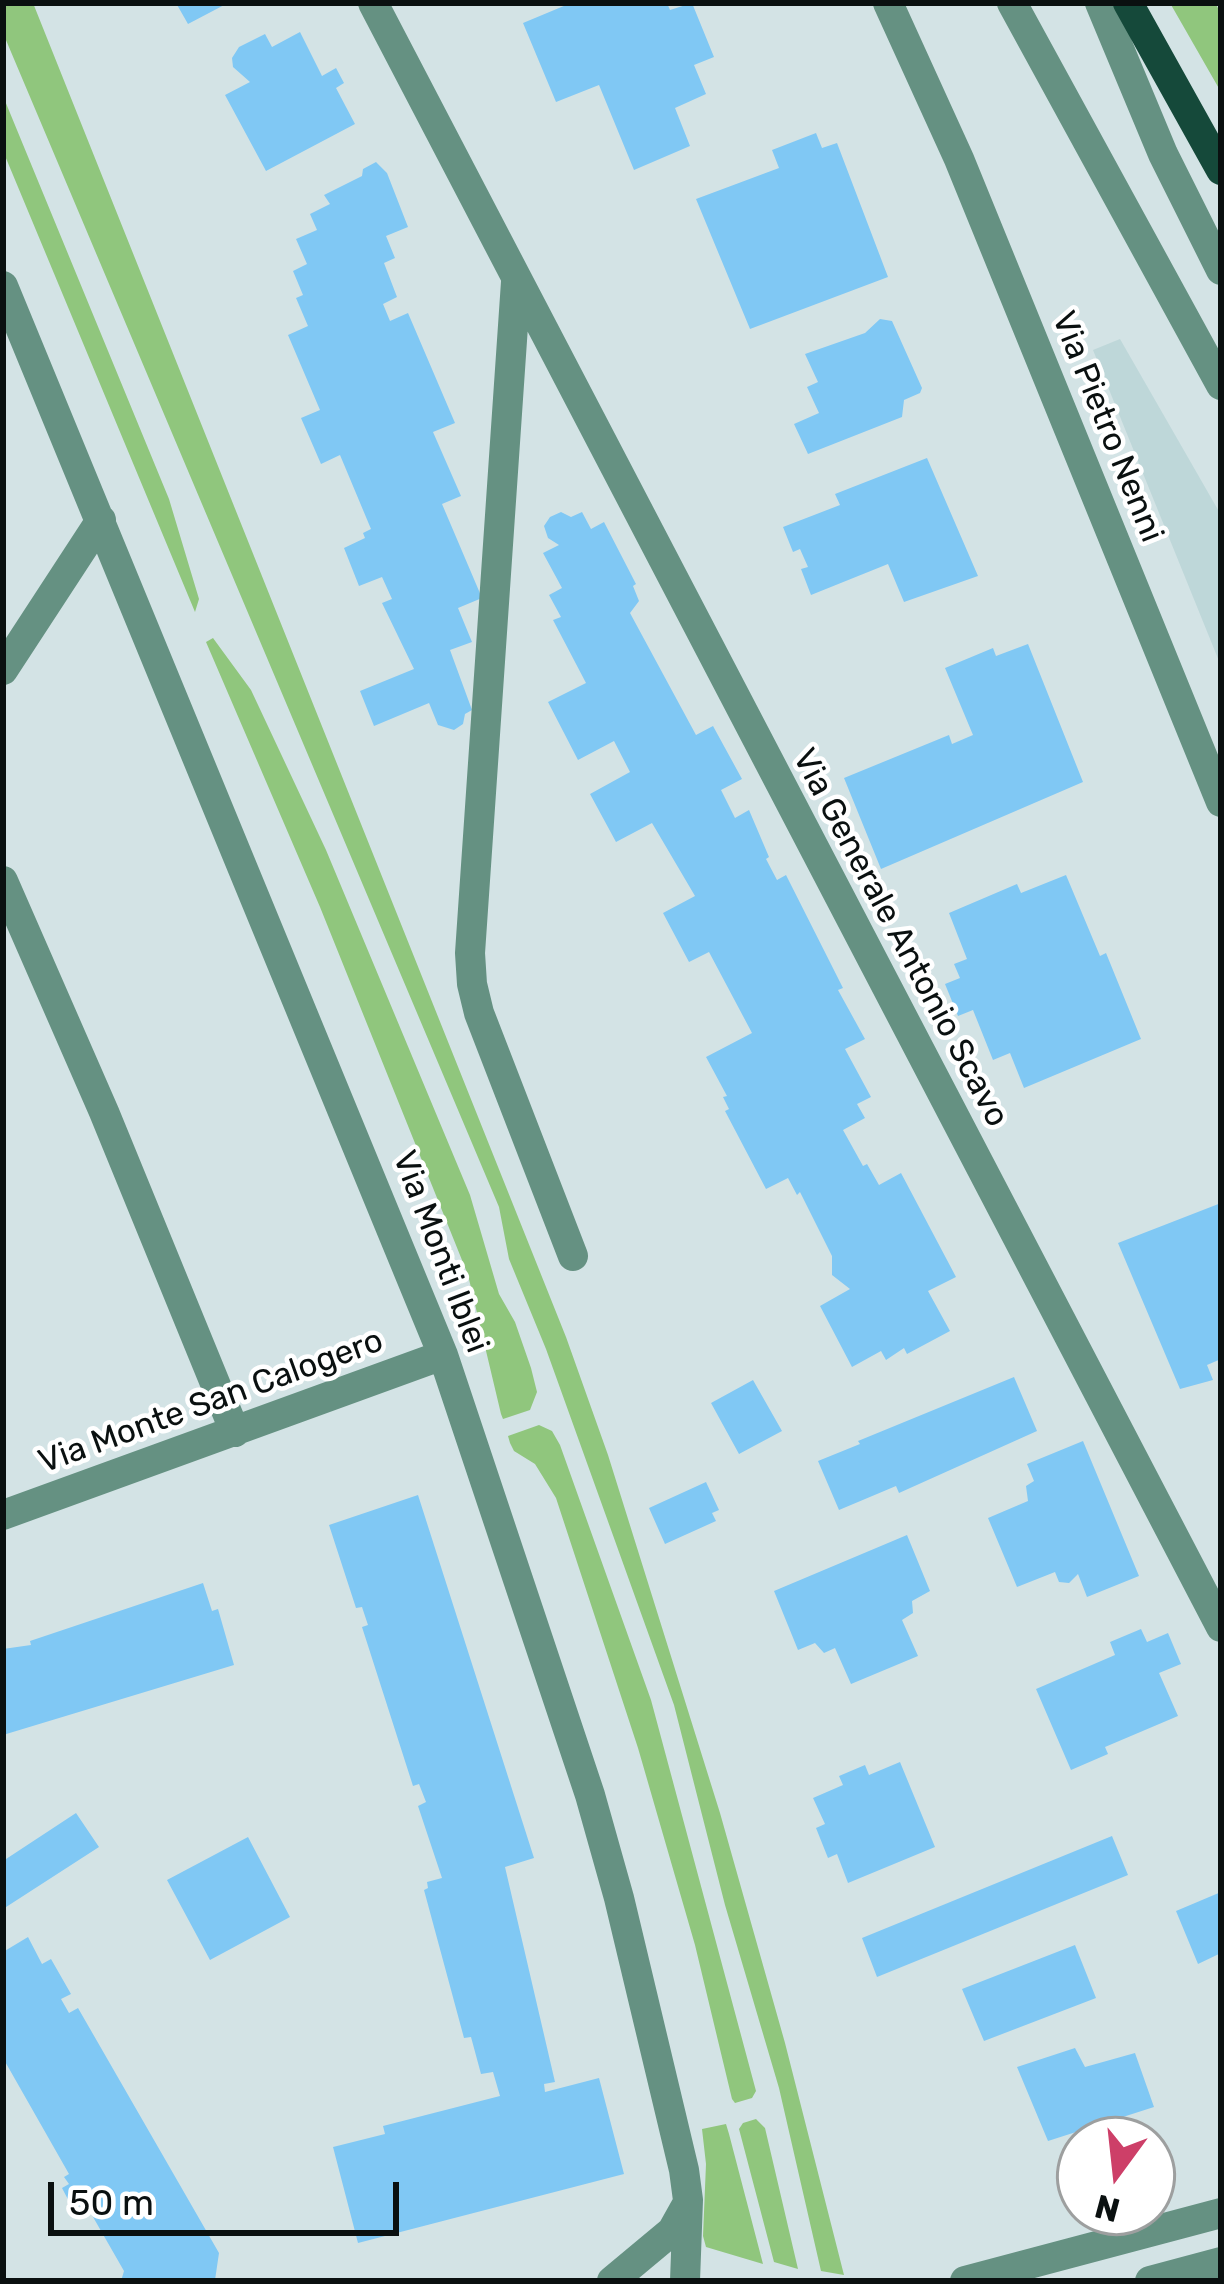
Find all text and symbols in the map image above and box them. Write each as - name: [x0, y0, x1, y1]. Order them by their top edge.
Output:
- street label: Via Pietro Nenni: [1043, 306, 1171, 548]
- street label: Via Generale Antonio Scavo: [783, 742, 1017, 1134]
- street label: Via Monti Iblei: [383, 1146, 497, 1358]
- street label: Via Monte San Calogero: [33, 1321, 389, 1483]
- north arrow: [1056, 2116, 1176, 2236]
- scale bar: [54, 2158, 405, 2232]
- text: 50 m: [69, 2181, 154, 2224]
- text: N: [1091, 2186, 1124, 2230]

